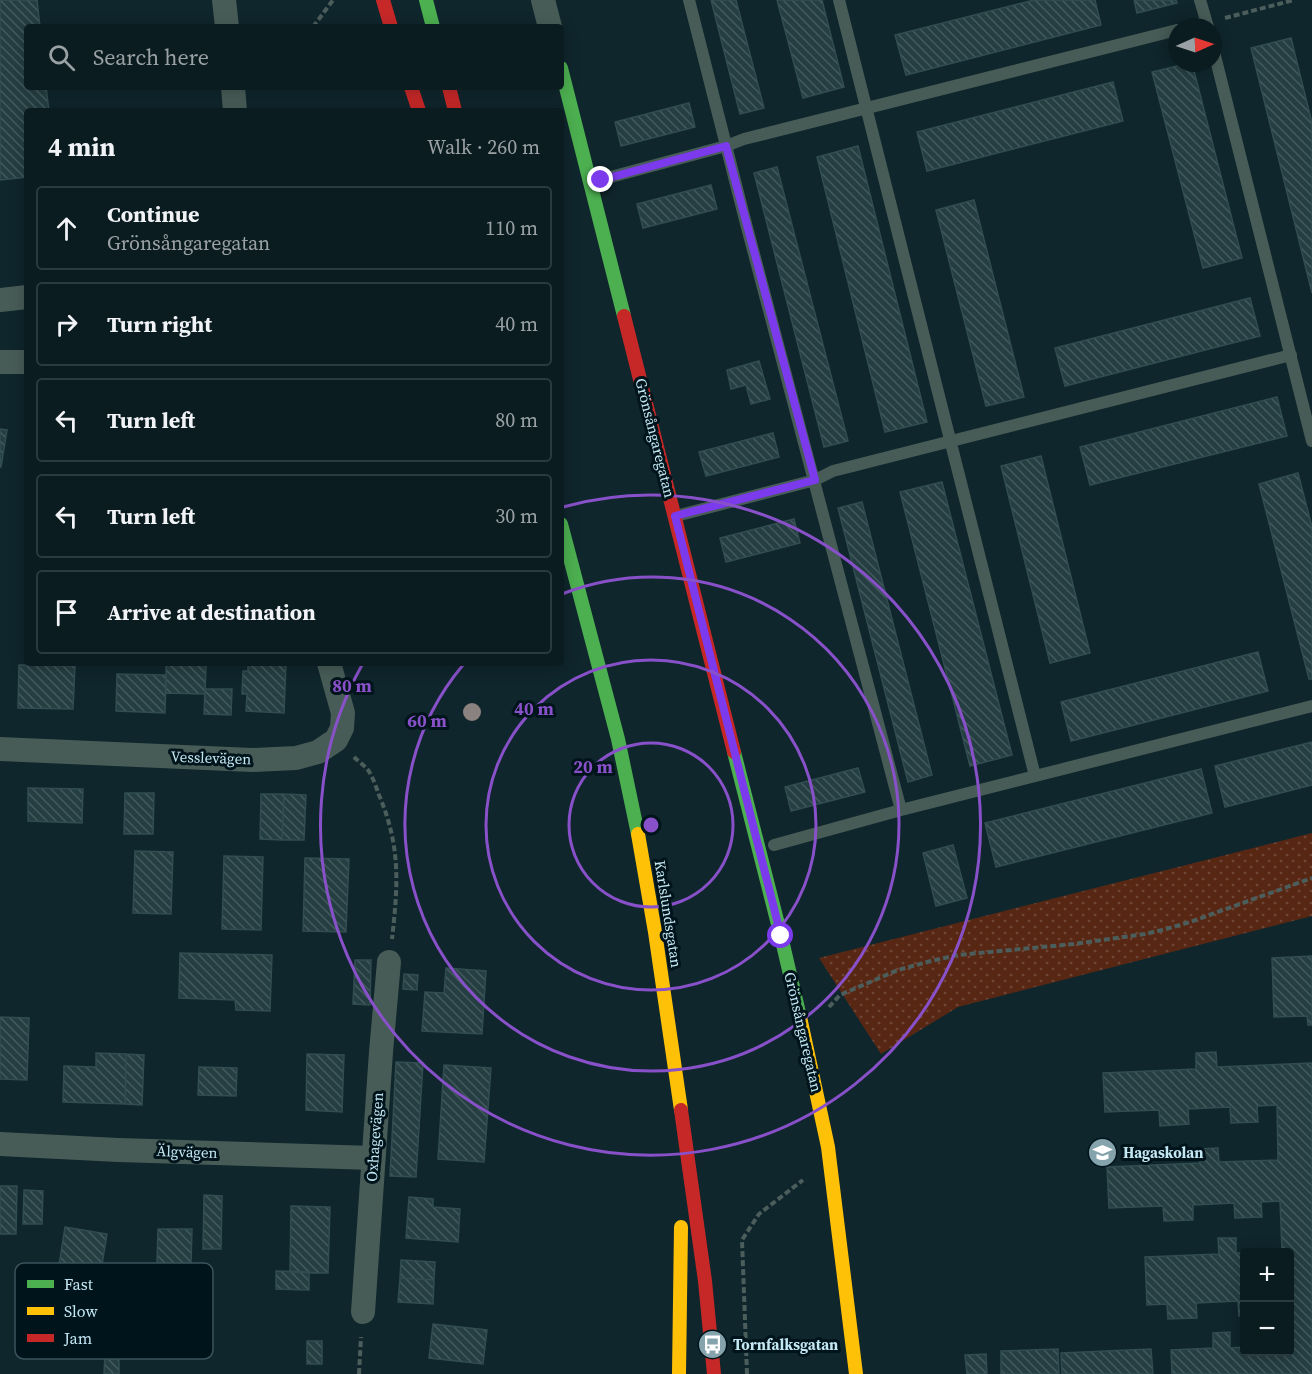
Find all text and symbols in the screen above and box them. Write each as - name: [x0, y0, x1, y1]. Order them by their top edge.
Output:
- north arrow: [1168, 18, 1222, 72]
- search box: [24, 24, 564, 90]
- icon: search: [45, 41, 78, 74]
- text: Search here: [93, 42, 209, 72]
- text: 4 min: [48, 129, 115, 165]
- text: Walk · 260 m: [427, 133, 540, 161]
- route end: [587, 166, 613, 192]
- text: Continue: [107, 199, 200, 229]
- icon: ahead: [50, 212, 83, 245]
- text: 110 m: [485, 214, 538, 242]
- text: Grönsångaregatan: [107, 229, 270, 257]
- icon: right: [50, 308, 83, 341]
- text: Turn right: [107, 309, 212, 339]
- text: 40 m: [495, 310, 538, 338]
- street label: Grönsångaregatan: [630, 376, 680, 500]
- icon: left: [50, 404, 83, 437]
- text: Turn left: [107, 405, 195, 435]
- text: 80 m: [495, 406, 538, 434]
- icon: left: [50, 500, 83, 533]
- text: Turn left: [107, 501, 195, 531]
- text: 30 m: [495, 502, 538, 530]
- icon: arrive: [50, 596, 83, 629]
- text: Arrive at destination: [107, 597, 316, 627]
- text: 80 m: [332, 673, 372, 698]
- text: 40 m: [514, 696, 554, 721]
- text: 60 m: [407, 708, 447, 733]
- street label: Vesslevägen: [170, 746, 252, 769]
- text: 20 m: [573, 754, 613, 779]
- centre of rings: [641, 815, 661, 835]
- street label: Karlslundsgatan: [650, 859, 687, 969]
- route start: [767, 922, 793, 948]
- street label: Grönsångaregatan: [779, 970, 827, 1094]
- street label: Oxhagevägen: [361, 1092, 388, 1182]
- school or university icon: Hagaskolan: [1086, 1137, 1118, 1169]
- street label: Älgvägen: [156, 1140, 218, 1163]
- place label: Hagaskolan: [1123, 1142, 1203, 1163]
- map controls: [1240, 1248, 1294, 1356]
- button: +: [1240, 1248, 1294, 1302]
- legend: [15, 1263, 213, 1359]
- text: Fast: [64, 1273, 94, 1295]
- text: Slow: [64, 1300, 99, 1322]
- button: −: [1240, 1302, 1294, 1356]
- text: Jam: [63, 1327, 92, 1349]
- bus stop icon: Tornfalksgatan: [696, 1329, 728, 1361]
- place label: Tornfalksgatan: [733, 1334, 838, 1355]

